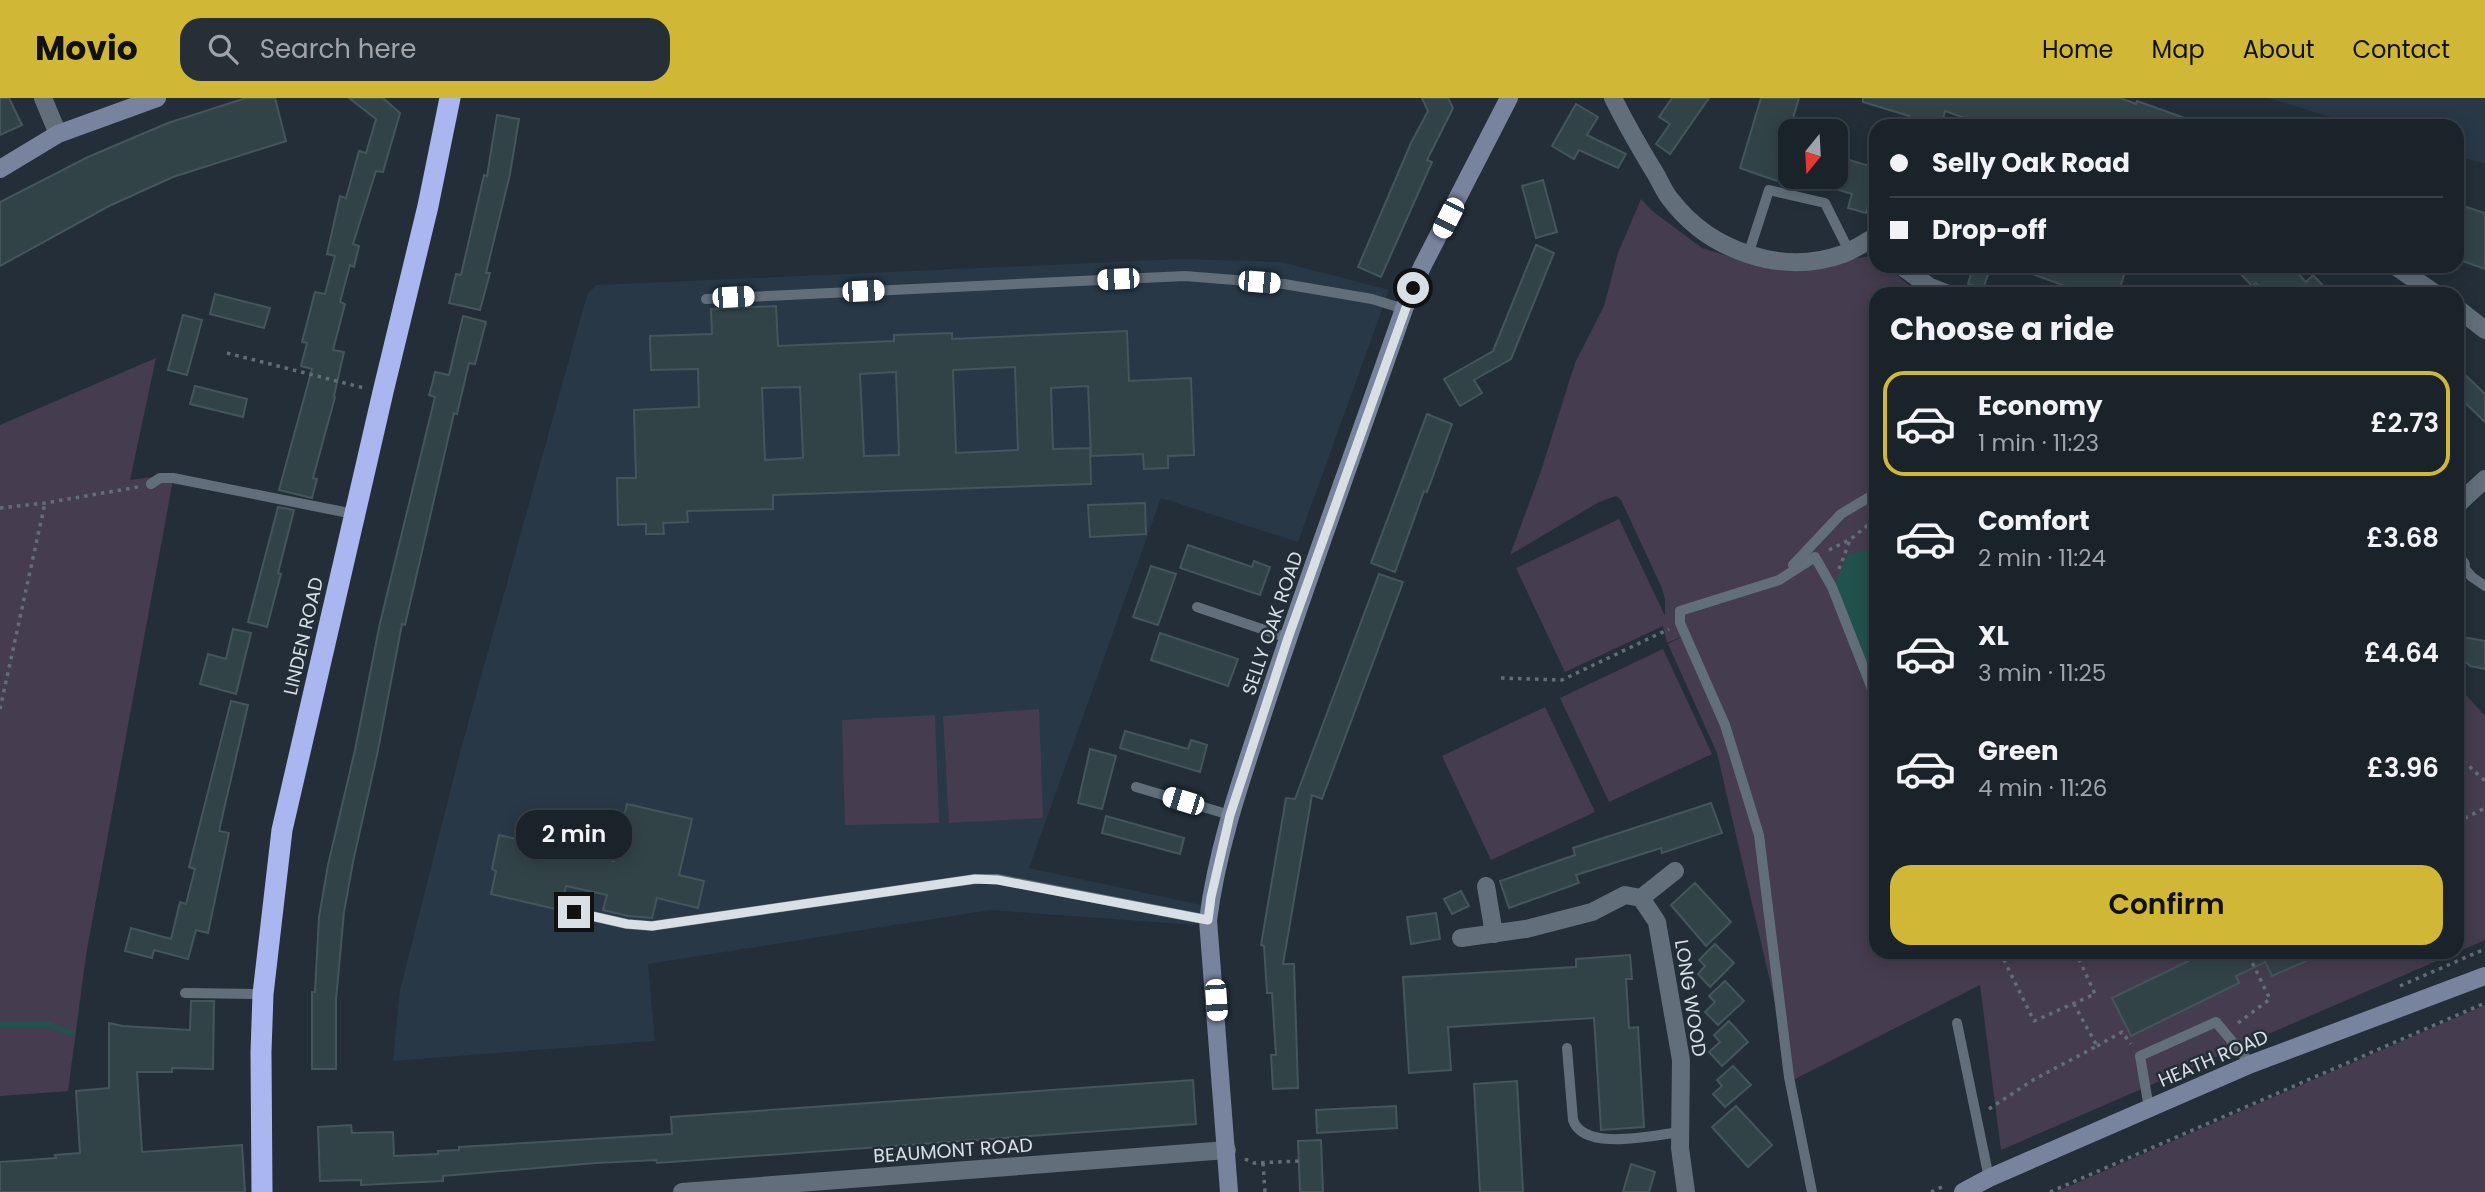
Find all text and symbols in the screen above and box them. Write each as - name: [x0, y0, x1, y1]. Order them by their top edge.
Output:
- search box: [180, 18, 670, 81]
- text: Movio: [35, 25, 138, 72]
- icon: search: [204, 30, 242, 68]
- text: Search here: [260, 31, 416, 67]
- text: Home: [2042, 33, 2114, 66]
- text: Map: [2152, 33, 2205, 66]
- text: About: [2243, 33, 2314, 66]
- text: Contact: [2352, 33, 2450, 66]
- north arrow: [1778, 119, 1848, 189]
- map controls: [1778, 119, 1848, 189]
- text: Selly Oak Road: [1932, 145, 2130, 181]
- car: [1430, 195, 1467, 241]
- text: Drop-off: [1932, 212, 2047, 248]
- car: [1097, 267, 1140, 291]
- car: [1238, 270, 1281, 294]
- route start: [1397, 272, 1429, 304]
- car: [842, 279, 885, 303]
- car: [712, 285, 755, 309]
- text: Choose a ride: [1890, 306, 2114, 351]
- text: Economy: [1978, 388, 2102, 424]
- icon: car: [1894, 392, 1957, 455]
- text: £2.73: [2370, 405, 2439, 441]
- text: 1 min · 11:23: [1978, 427, 2099, 459]
- text: Comfort: [1978, 503, 2090, 539]
- icon: car: [1894, 507, 1957, 570]
- text: £3.68: [2366, 520, 2439, 556]
- text: 2 min · 11:24: [1978, 542, 2106, 574]
- street label: SELLY OAK ROAD: [1235, 548, 1310, 699]
- street label: LINDEN ROAD: [277, 574, 330, 698]
- text: XL: [1978, 618, 2009, 654]
- icon: car: [1894, 622, 1957, 685]
- text: £4.64: [2364, 635, 2439, 671]
- text: 3 min · 11:25: [1978, 657, 2106, 689]
- text: Green: [1978, 733, 2059, 769]
- icon: car: [1894, 737, 1957, 800]
- text: £3.96: [2367, 750, 2439, 786]
- text: 4 min · 11:26: [1978, 772, 2107, 804]
- car: [1160, 785, 1207, 817]
- callout: 2 min: [516, 810, 632, 860]
- text: 2 min: [542, 818, 606, 850]
- button: Confirm: [1890, 865, 2443, 945]
- route end: [558, 896, 590, 928]
- street label: LONG WOOD: [1668, 938, 1713, 1059]
- car: [1205, 978, 1228, 1022]
- street label: HEATH ROAD: [2154, 1023, 2272, 1094]
- street label: BEAUMONT ROAD: [872, 1131, 1034, 1170]

